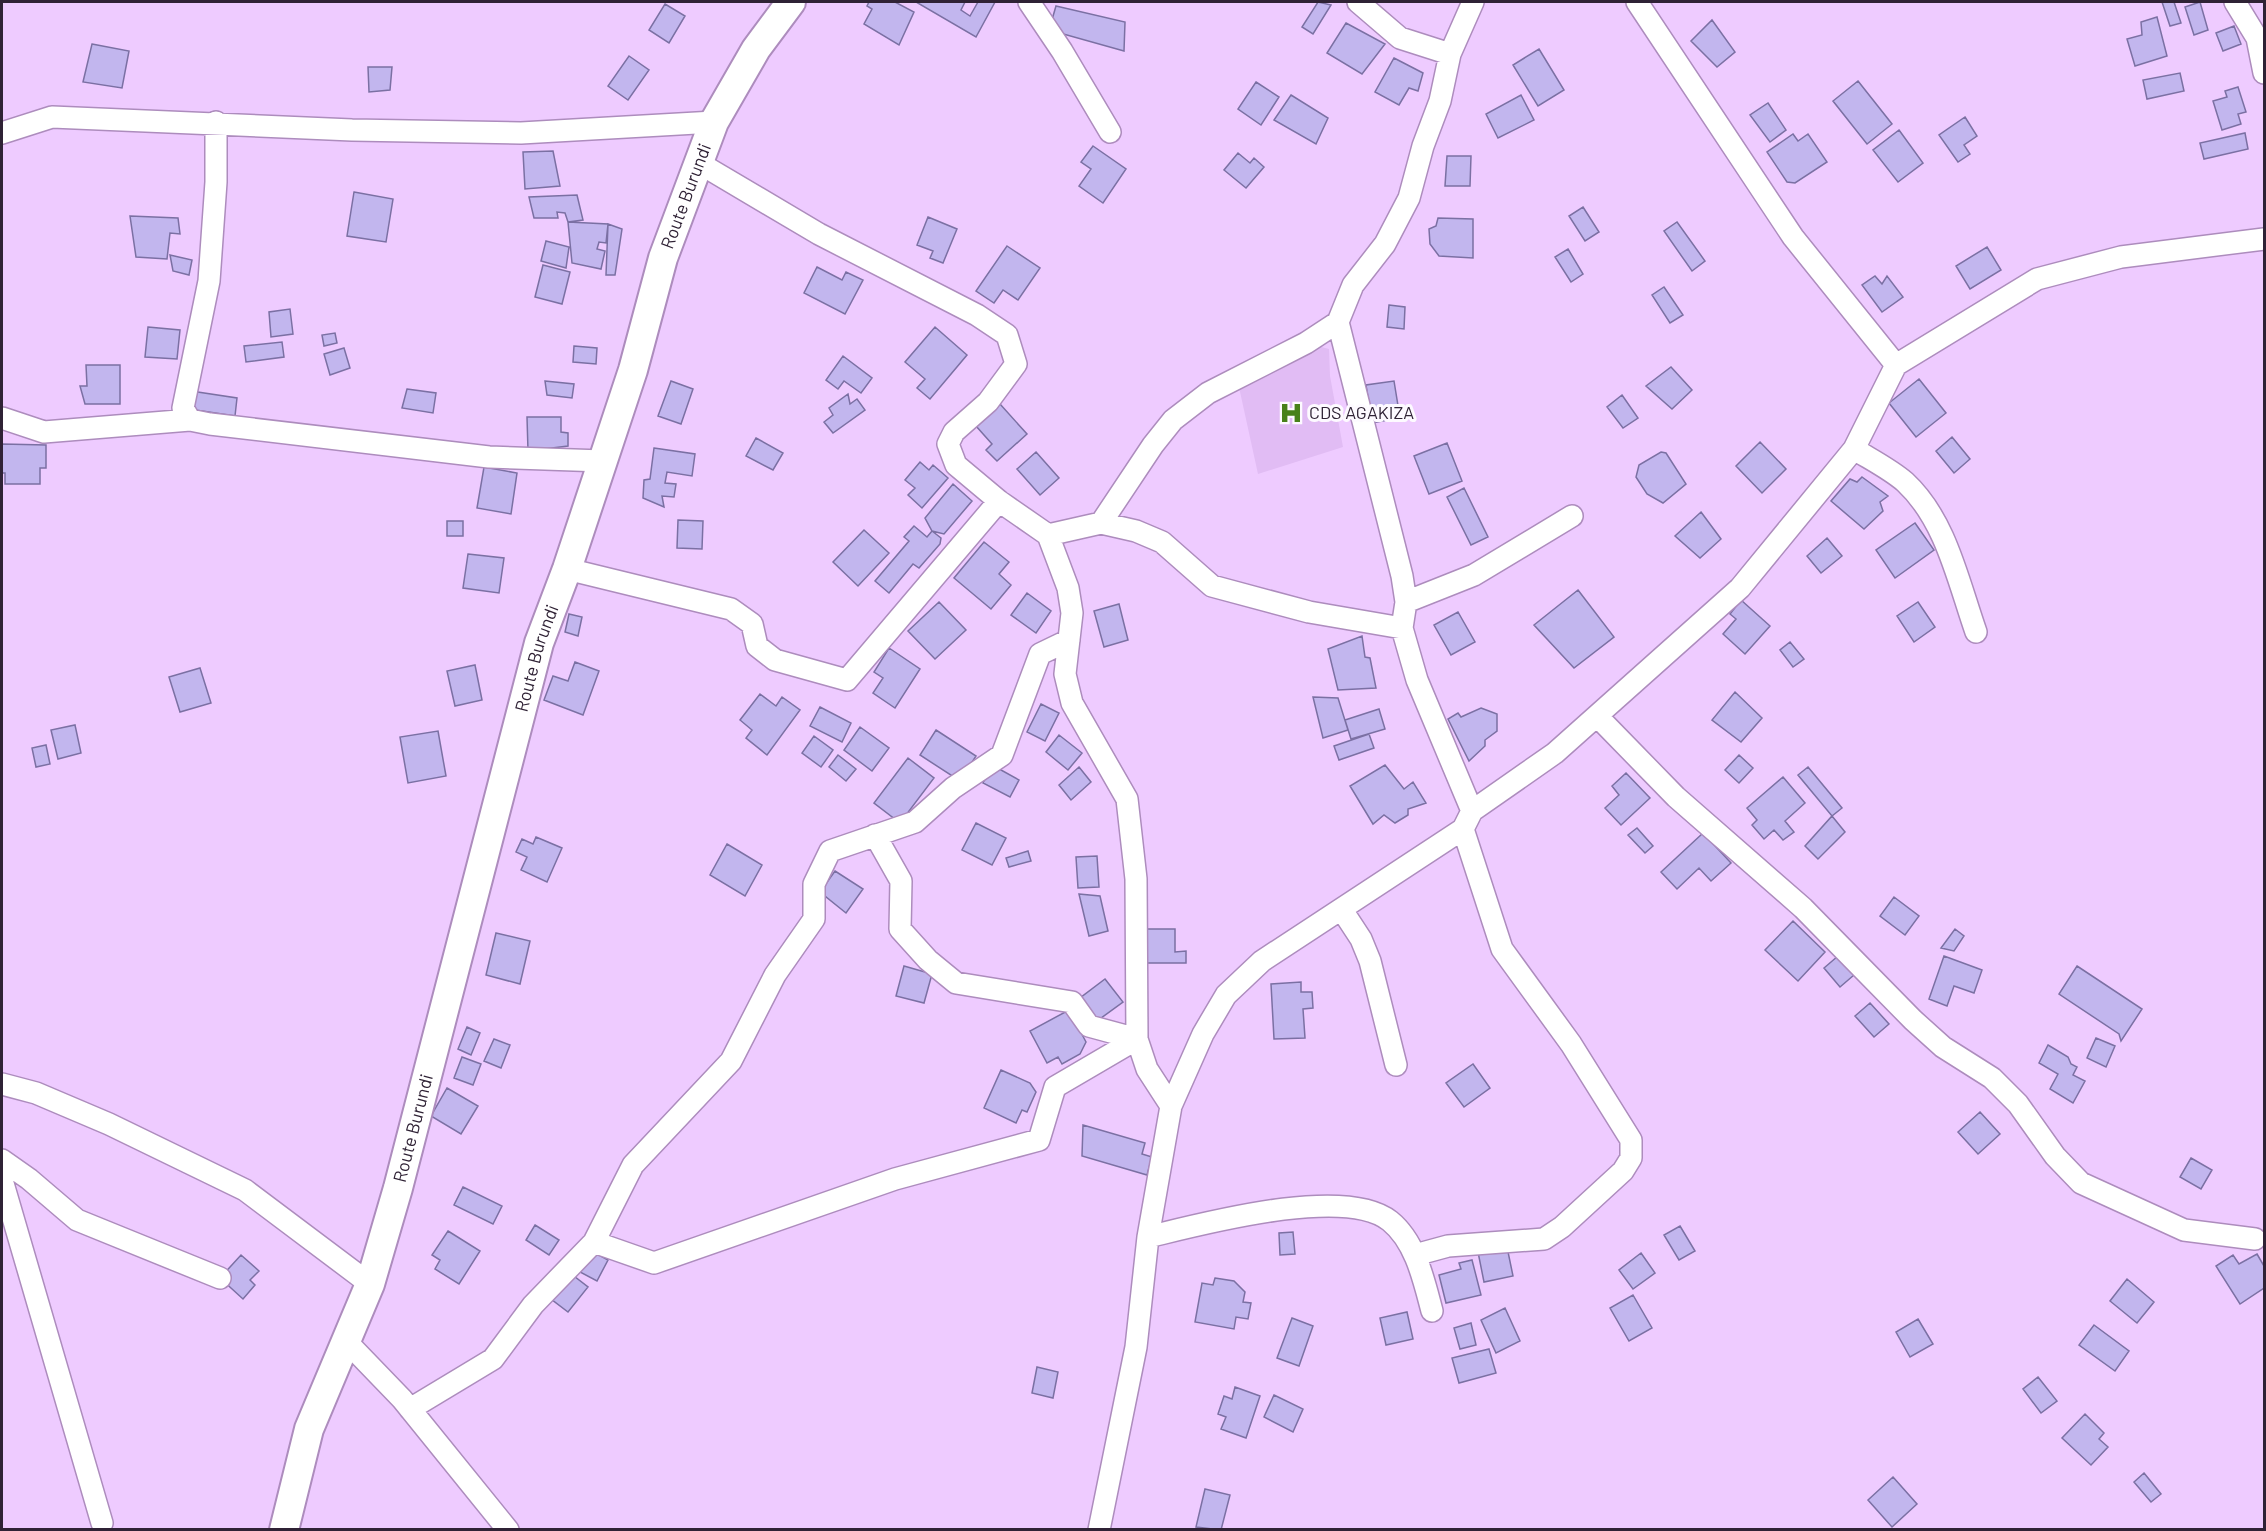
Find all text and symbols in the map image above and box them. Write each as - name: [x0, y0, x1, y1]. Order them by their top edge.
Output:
- street label: Route Burundi: [655, 140, 715, 252]
- hospital icon: CDS AGAKIZA: [1278, 400, 1304, 426]
- place label: CDS AGAKIZA: [1309, 401, 1414, 423]
- street label: Route Burundi: [510, 601, 563, 714]
- street label: Route Burundi: [388, 1072, 437, 1184]

